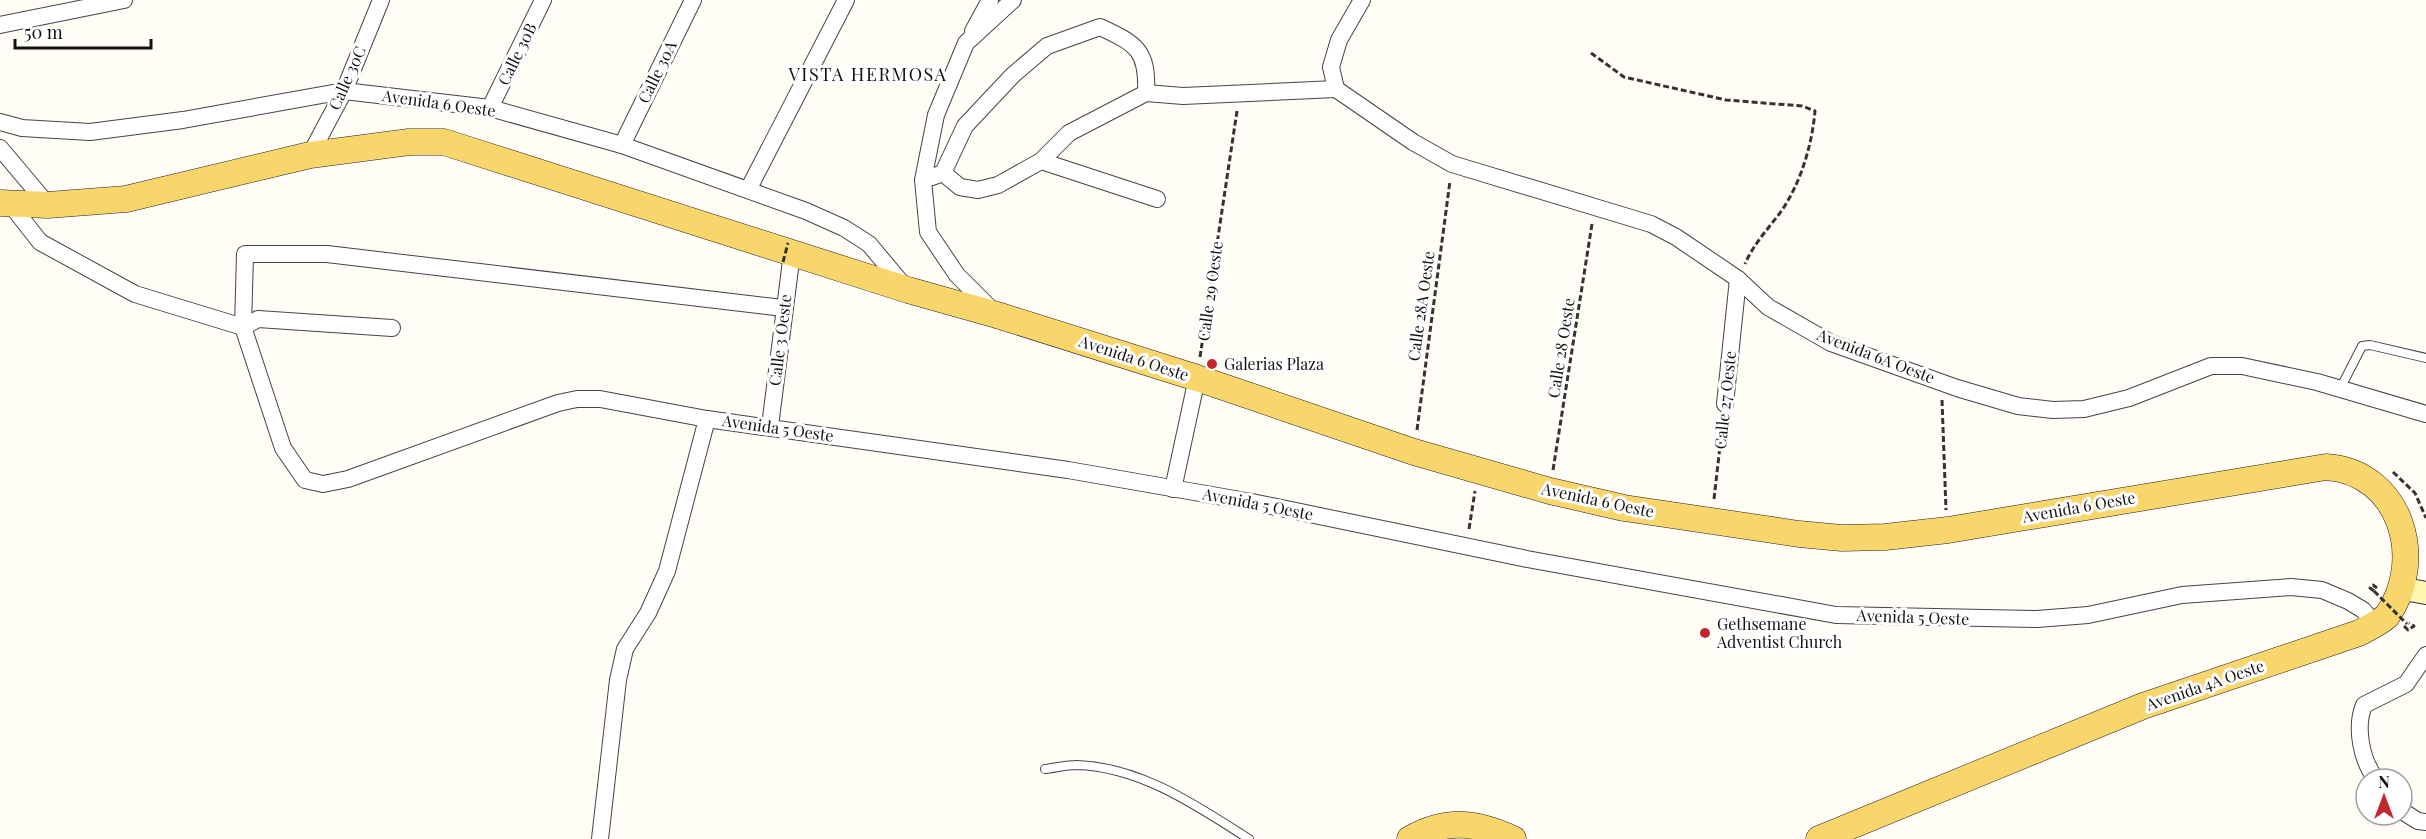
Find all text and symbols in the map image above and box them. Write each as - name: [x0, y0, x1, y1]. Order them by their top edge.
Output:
- scale bar: [15, 12, 152, 50]
- street label: Calle 30B: [492, 19, 541, 88]
- text: 50 m: [24, 20, 63, 44]
- street label: Calle 30A: [632, 36, 681, 106]
- street label: Calle 30C: [323, 43, 370, 113]
- district label: VISTA HERMOSA: [788, 62, 947, 86]
- street label: Avenida 6 Oeste: [380, 84, 497, 121]
- street label: Calle 29 Oeste: [1192, 240, 1227, 342]
- street label: Calle 28A Oeste: [1402, 250, 1439, 362]
- street label: Calle 3 Oeste: [763, 293, 796, 387]
- street label: Calle 28 Oeste: [1542, 296, 1579, 399]
- street label: Avenida 6A Oeste: [1813, 323, 1938, 388]
- street label: Avenida 6 Oeste: [1076, 330, 1192, 385]
- street label: Calle 27 Oeste: [1709, 350, 1740, 450]
- place label: Galerias Plaza: [1224, 353, 1324, 374]
- marker: Galerias Plaza: [1205, 357, 1219, 371]
- street label: Avenida 5 Oeste: [720, 409, 835, 446]
- street label: Avenida 6 Oeste: [1539, 477, 1656, 522]
- street label: Avenida 5 Oeste: [1200, 482, 1315, 525]
- street label: Avenida 6 Oeste: [2020, 486, 2137, 527]
- street label: Avenida 5 Oeste: [1855, 604, 1970, 629]
- place label: Gethsemane Adventist Church: [1716, 613, 1843, 652]
- marker: Gethsemane Adventist Church: [1698, 626, 1712, 640]
- street label: Avenida 4A Oeste: [2142, 654, 2267, 715]
- north arrow: [2354, 767, 2414, 827]
- text: N: [2378, 771, 2390, 792]

